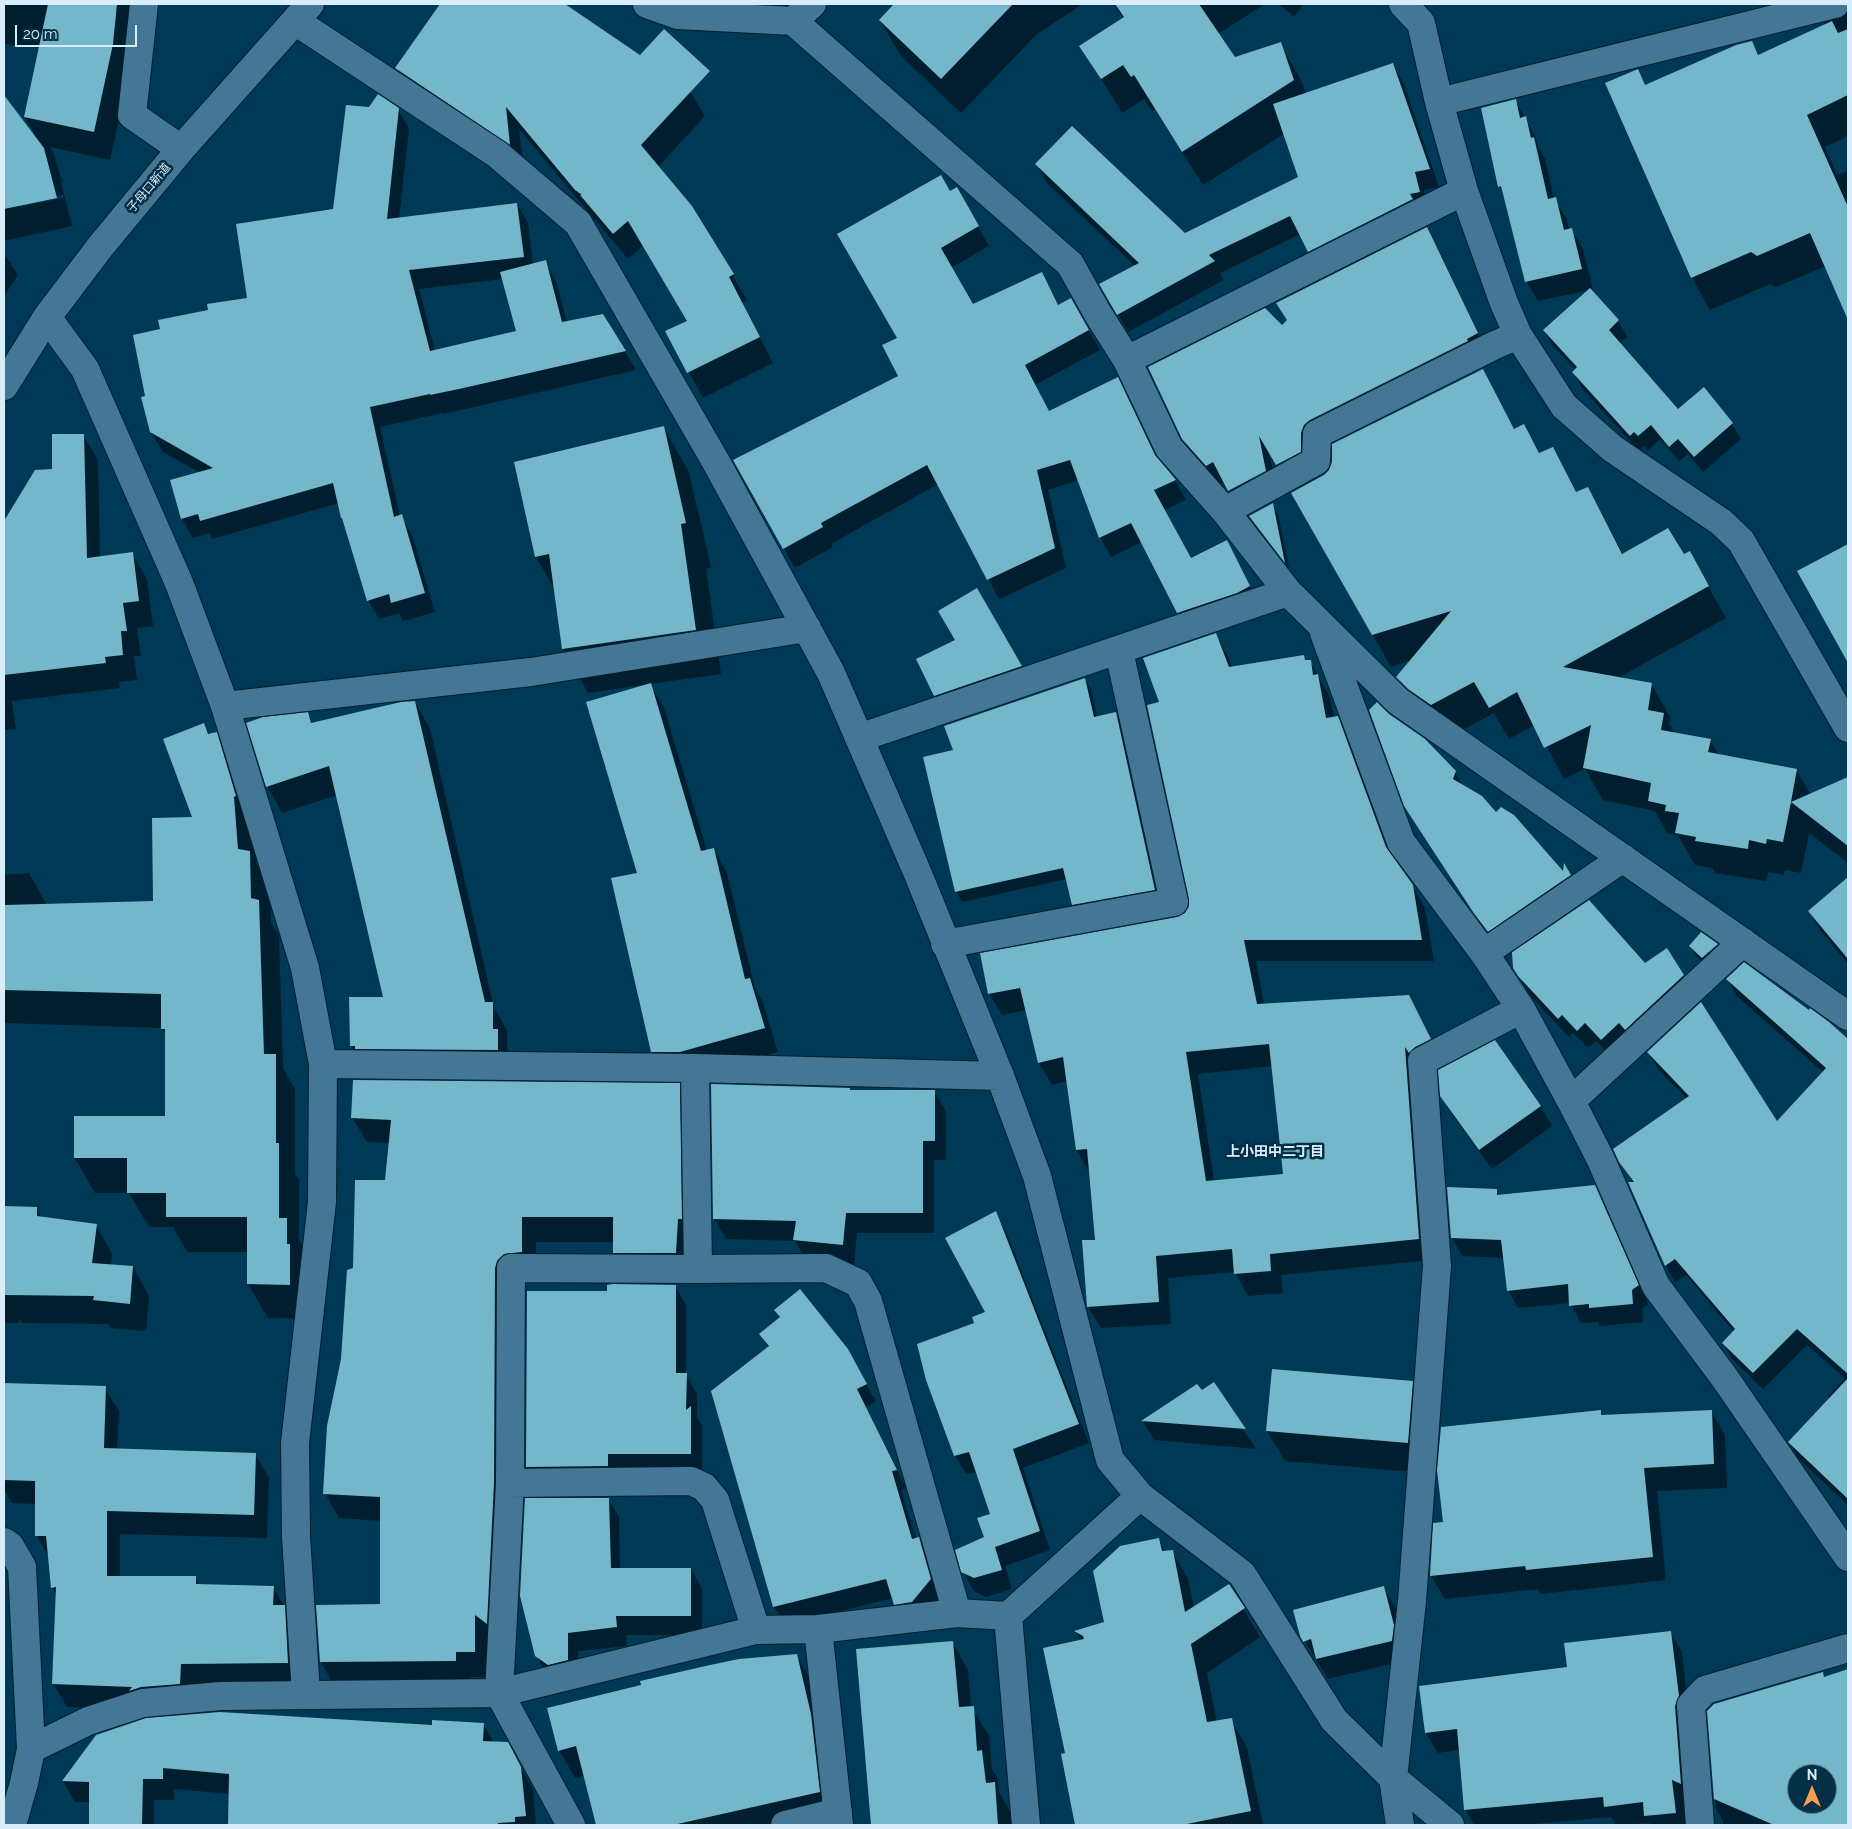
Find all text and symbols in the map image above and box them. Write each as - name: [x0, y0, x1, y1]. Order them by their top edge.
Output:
- scale bar: [18, 15, 140, 47]
- text: 20 m: [23, 25, 58, 43]
- street label: 子母口新道: [124, 160, 174, 216]
- district label: 上小田中二丁目: [1226, 1144, 1324, 1160]
- north arrow: [1787, 1764, 1837, 1814]
- text: N: [1807, 1767, 1817, 1783]

